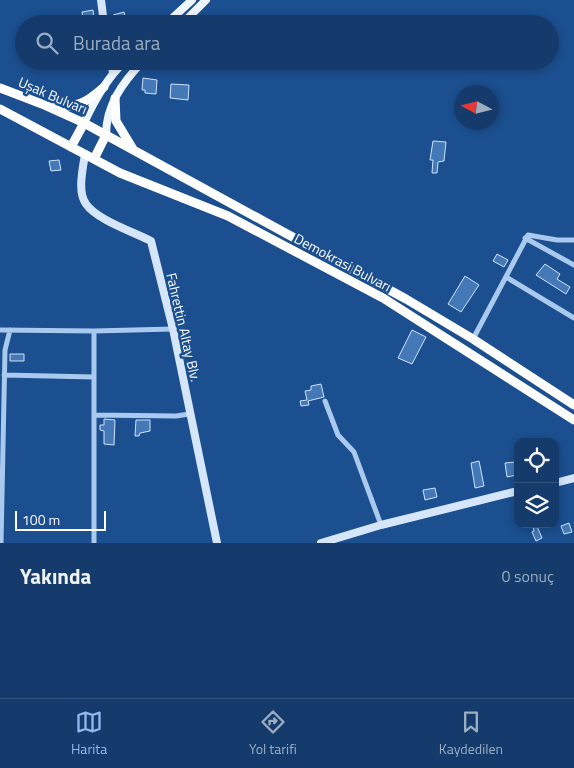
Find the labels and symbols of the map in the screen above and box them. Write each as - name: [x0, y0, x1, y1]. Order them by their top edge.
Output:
- street label: Uşak Bulvarı: [15, 71, 91, 119]
- north arrow: [454, 85, 499, 130]
- street label: Demokrasi Bulvarı: [291, 228, 395, 296]
- street label: Fahrettin Altay Blv.: [161, 271, 207, 383]
- scale bar: [15, 508, 106, 531]

